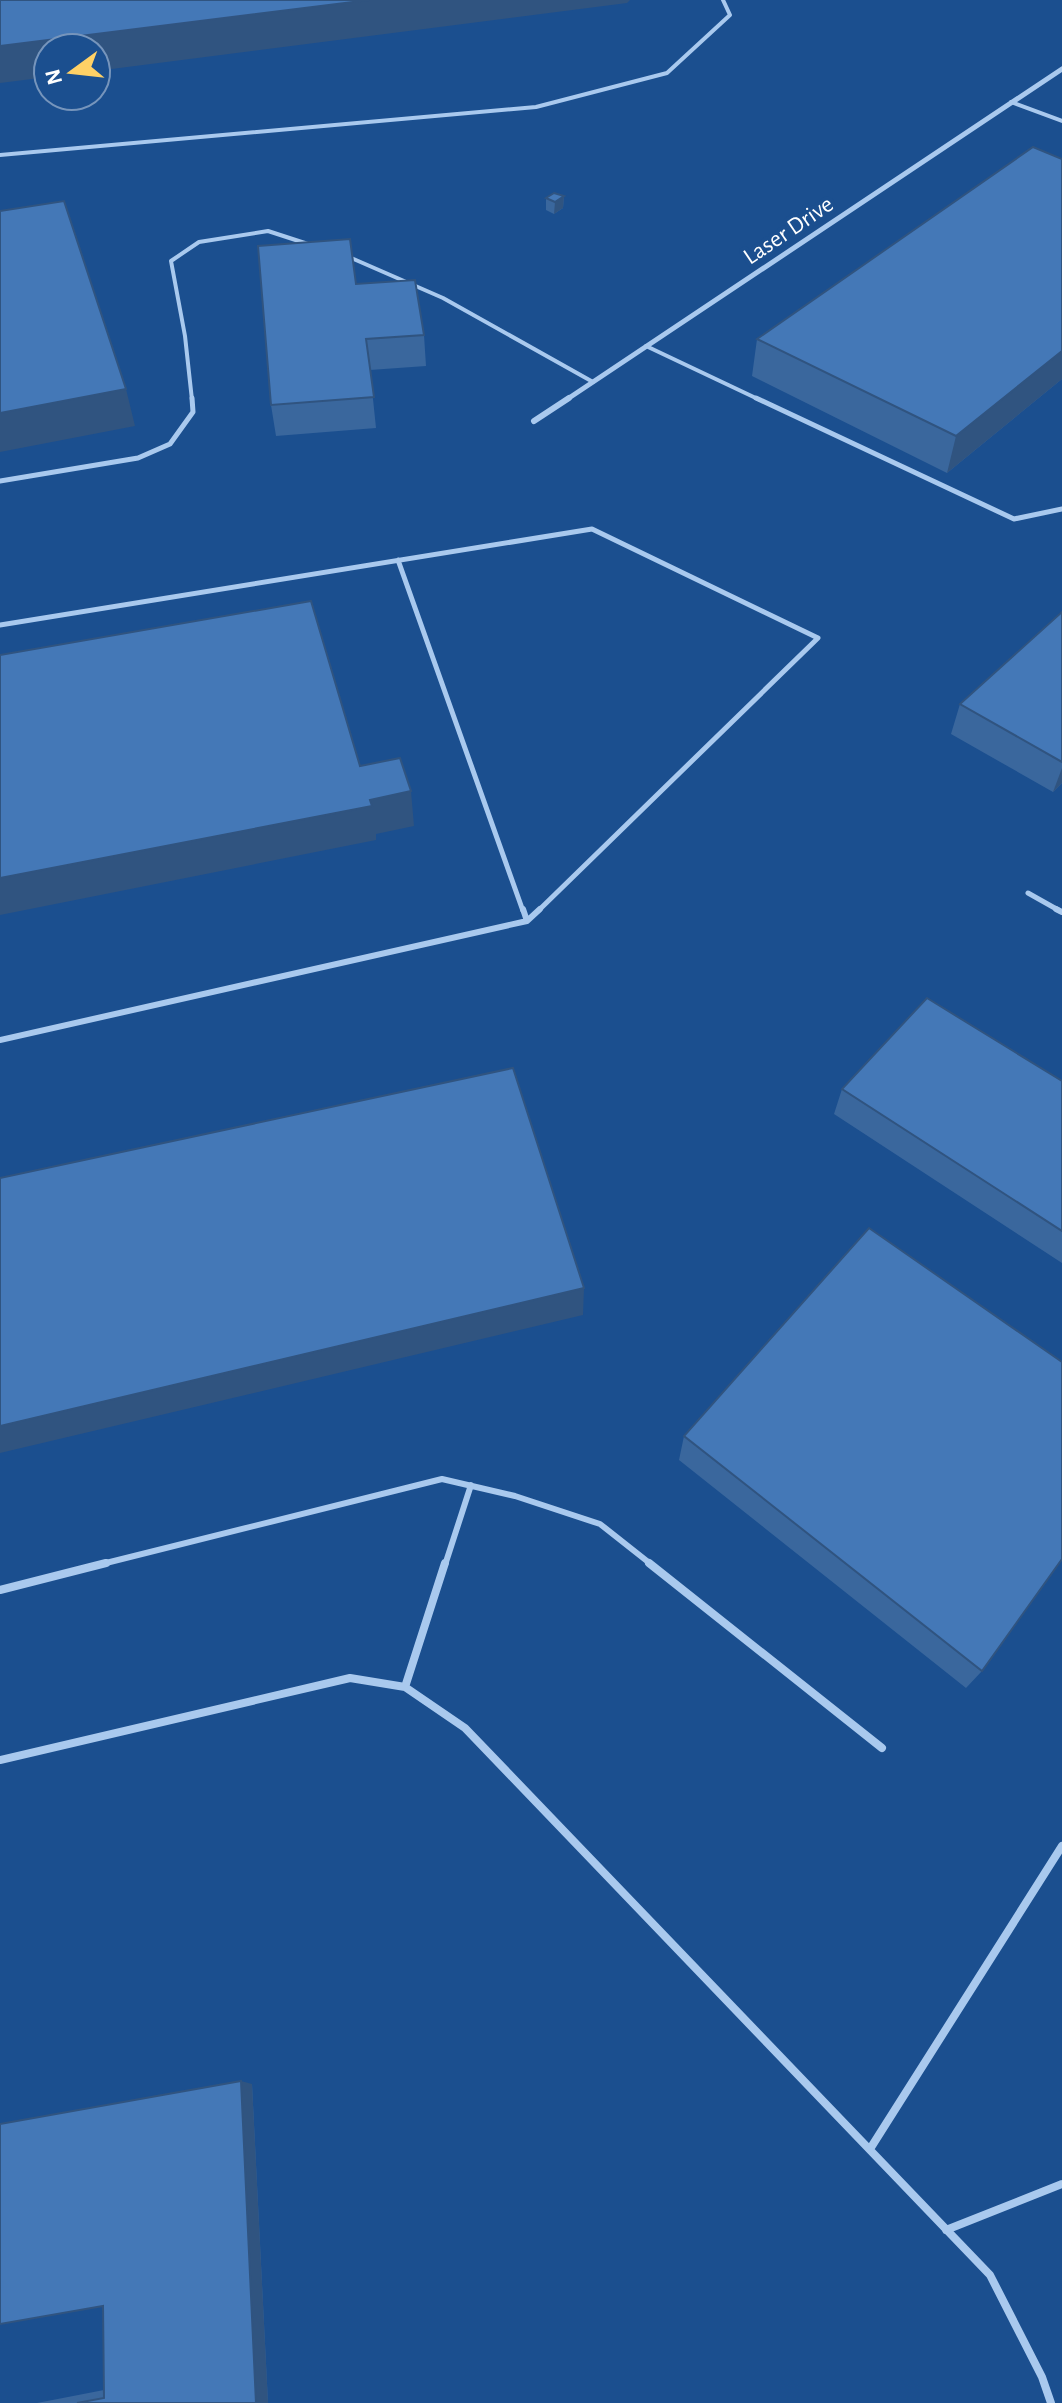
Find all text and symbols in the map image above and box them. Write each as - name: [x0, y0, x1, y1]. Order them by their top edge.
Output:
- north arrow: [32, 32, 112, 112]
- text: N: [41, 67, 66, 87]
- street label: Laser Drive: [739, 192, 838, 269]

